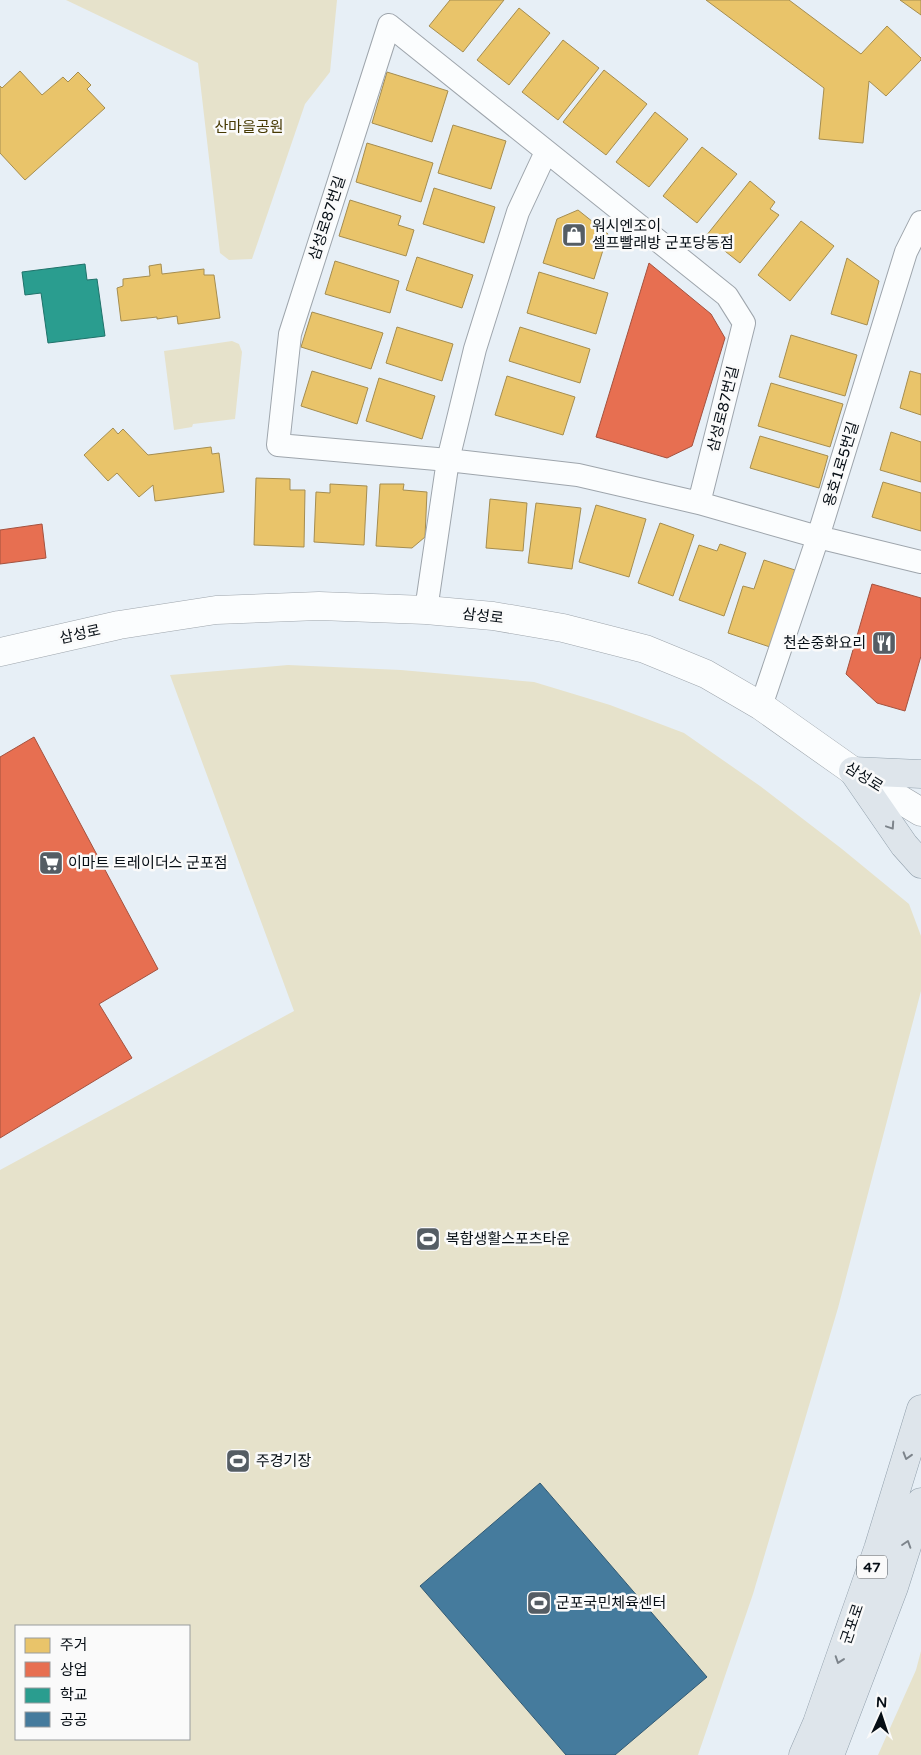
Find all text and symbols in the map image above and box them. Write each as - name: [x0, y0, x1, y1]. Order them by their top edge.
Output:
- park label: 산마을공원: [214, 118, 284, 136]
- street label: 삼성로87번길: [305, 173, 349, 263]
- place label: 워시엔조이 셀프빨래방 군포당동점: [592, 217, 734, 252]
- shop icon: 워시엔조이 셀프빨래방 군포당동점: [561, 222, 587, 248]
- street label: 삼성로87번길: [704, 364, 742, 454]
- street label: 용호1로5번길: [820, 419, 862, 509]
- street label: 삼성로: [461, 605, 505, 627]
- street label: 삼성로: [58, 621, 102, 647]
- restaurant icon: 천손중화요리: [871, 630, 897, 656]
- place label: 천손중화요리: [783, 634, 866, 652]
- street label: 삼성로: [842, 758, 886, 796]
- one-way arrow: [885, 820, 894, 830]
- supermarket icon: 이마트 트레이더스 군포점: [38, 850, 64, 876]
- place label: 이마트 트레이더스 군포점: [68, 854, 228, 872]
- sports icon: 복합생활스포츠타운: [415, 1226, 441, 1252]
- place label: 복합생활스포츠타운: [446, 1230, 570, 1248]
- sports icon: 주경기장: [225, 1448, 251, 1474]
- one-way arrow: [902, 1451, 912, 1460]
- place label: 주경기장: [256, 1452, 311, 1470]
- one-way arrow: [902, 1541, 912, 1549]
- road number: 47: [857, 1555, 887, 1578]
- sports icon: 군포국민체육센터: [526, 1590, 552, 1616]
- place label: 군포국민체육센터: [556, 1594, 666, 1612]
- street label: 군포로: [837, 1601, 867, 1647]
- legend: [15, 1625, 190, 1740]
- text: 주거: [60, 1636, 88, 1654]
- one-way arrow: [835, 1655, 845, 1664]
- text: 상업: [60, 1661, 88, 1679]
- text: 학교: [60, 1686, 88, 1704]
- north arrow: [856, 1690, 906, 1740]
- text: N: [876, 1694, 888, 1711]
- text: 공공: [60, 1711, 88, 1729]

